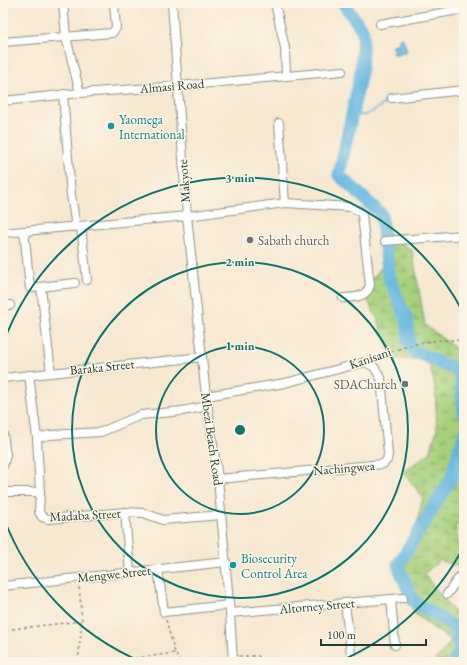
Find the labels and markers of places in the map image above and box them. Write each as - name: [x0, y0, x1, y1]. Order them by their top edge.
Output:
- place label: Yaomega International: [119, 111, 185, 143]
- marker: Yaomega International: [106, 121, 116, 131]
- place label: Sabath church: [258, 232, 330, 249]
- marker: Sabath church: [245, 235, 255, 245]
- place label: SDAChurch: [334, 376, 397, 393]
- marker: SDAChurch: [400, 379, 410, 389]
- centre of rings: [233, 423, 247, 437]
- place label: Biosecurity Control Area: [241, 550, 308, 582]
- marker: Biosecurity Control Area: [228, 560, 238, 570]

